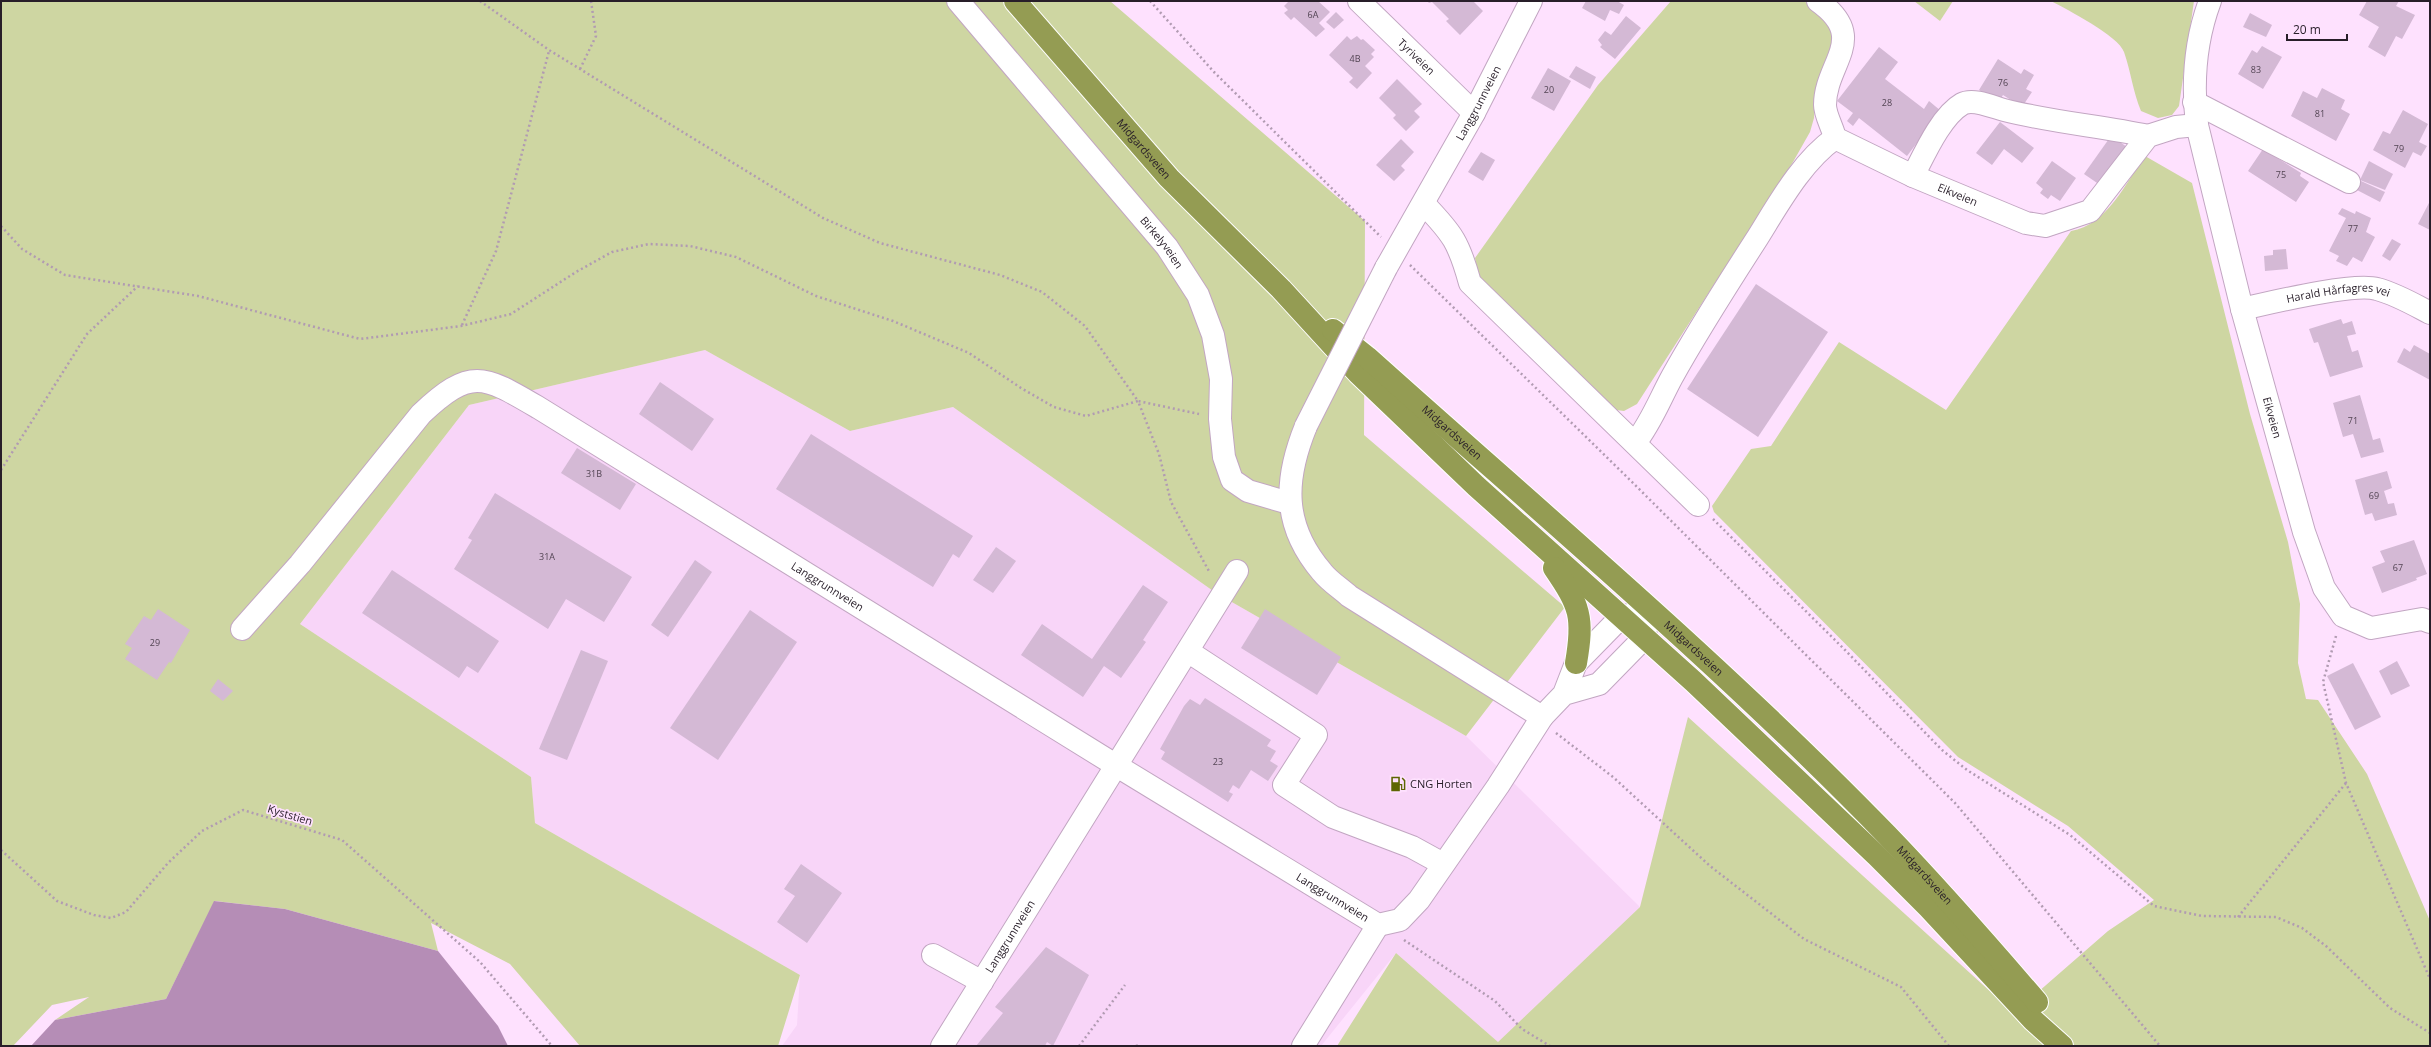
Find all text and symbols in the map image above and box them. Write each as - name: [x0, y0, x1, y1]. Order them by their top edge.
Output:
- house number: 6A: [1308, 8, 1319, 21]
- scale bar: [2287, 16, 2347, 42]
- text: 20 m: [2293, 21, 2321, 38]
- street label: Tyriveien: [1395, 35, 1438, 78]
- house number: 4B: [1350, 52, 1361, 65]
- street label: Langgrunnveien: [1452, 63, 1504, 143]
- house number: 83: [2251, 63, 2261, 76]
- house number: 76: [1998, 76, 2008, 89]
- house number: 20: [1544, 83, 1554, 96]
- house number: 28: [1882, 96, 1892, 109]
- house number: 81: [2315, 107, 2325, 120]
- street label: Midgardsveien: [1114, 115, 1174, 182]
- house number: 79: [2394, 142, 2404, 155]
- house number: 75: [2276, 168, 2286, 181]
- street label: Eikveien: [1936, 179, 1980, 209]
- street label: Birkelyveien: [1137, 213, 1187, 271]
- house number: 77: [2348, 222, 2358, 235]
- street label: Harald Hårfagres vei: [2285, 280, 2393, 306]
- street label: Eikveien: [2260, 395, 2286, 440]
- street label: Midgardsveien: [1419, 401, 1485, 463]
- house number: 71: [2348, 414, 2358, 427]
- house number: 31B: [586, 467, 602, 480]
- house number: 69: [2369, 489, 2379, 502]
- house number: 31A: [539, 550, 555, 563]
- street label: Langgrunnveien: [789, 558, 867, 614]
- house number: 67: [2393, 561, 2403, 574]
- street label: Midgardsveien: [1661, 617, 1727, 679]
- house number: 29: [150, 636, 160, 649]
- house number: 23: [1213, 755, 1223, 768]
- fuel station icon: CNG Horten: [1389, 775, 1407, 793]
- place label: CNG Horten: [1410, 776, 1472, 791]
- street label: Kyststien: [266, 801, 314, 828]
- street label: Midgardsveien: [1894, 842, 1956, 908]
- street label: Langgrunnveien: [1294, 869, 1372, 925]
- street label: Langgrunnveien: [981, 897, 1038, 975]

